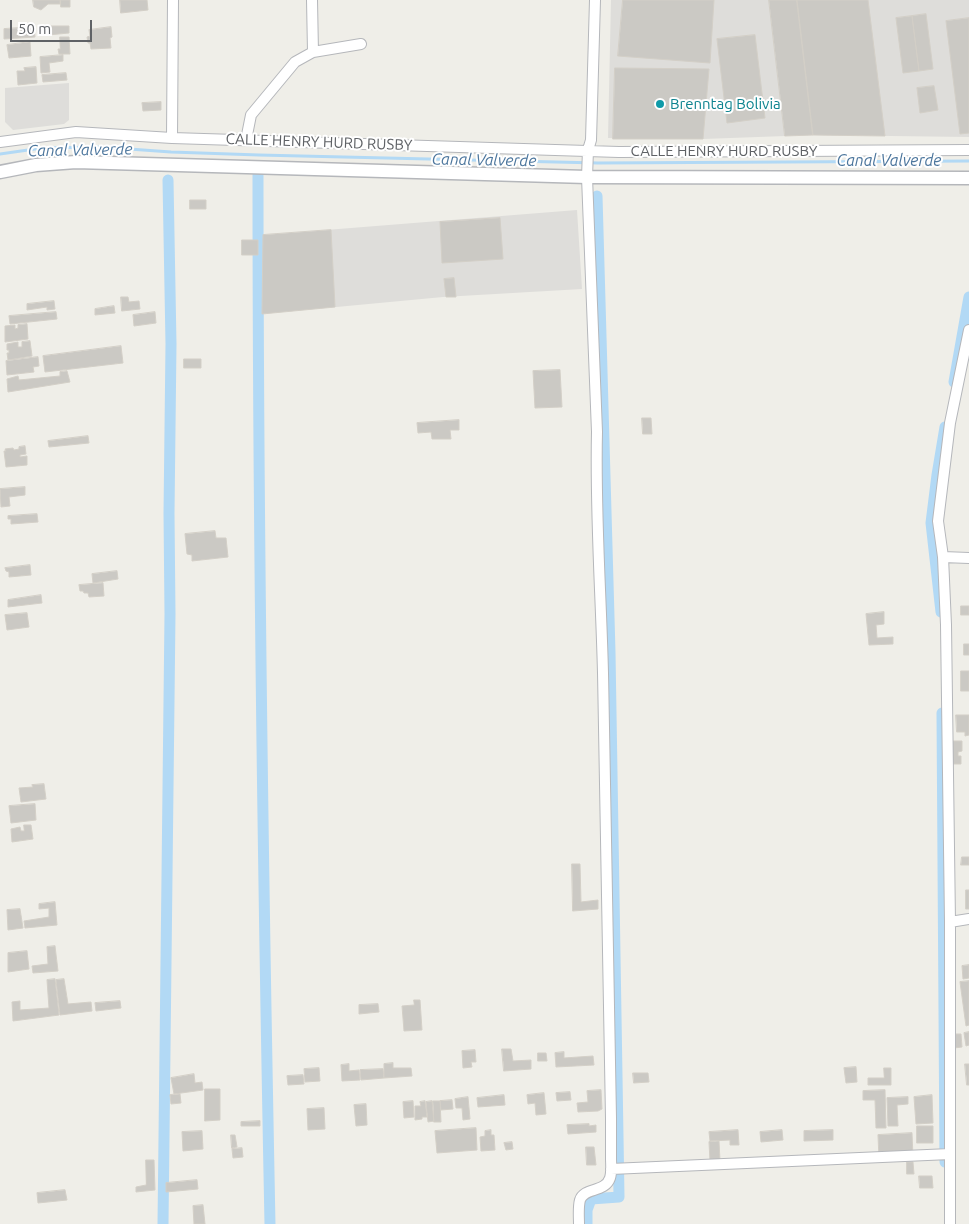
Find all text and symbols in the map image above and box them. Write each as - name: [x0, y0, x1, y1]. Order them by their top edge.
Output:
- scale bar: [12, 10, 95, 42]
- text: 50 m: [18, 20, 51, 37]
- place label: Brenntag Bolivia: [670, 95, 781, 113]
- marker: Brenntag Bolivia: [654, 98, 666, 110]
- street label: CALLE HENRY HURD RUSBY: [225, 130, 413, 154]
- water label: Canal Valverde: [27, 139, 133, 161]
- street label: CALLE HENRY HURD RUSBY: [631, 142, 817, 160]
- water label: Canal Valverde: [431, 149, 537, 171]
- water label: Canal Valverde: [837, 151, 941, 171]

